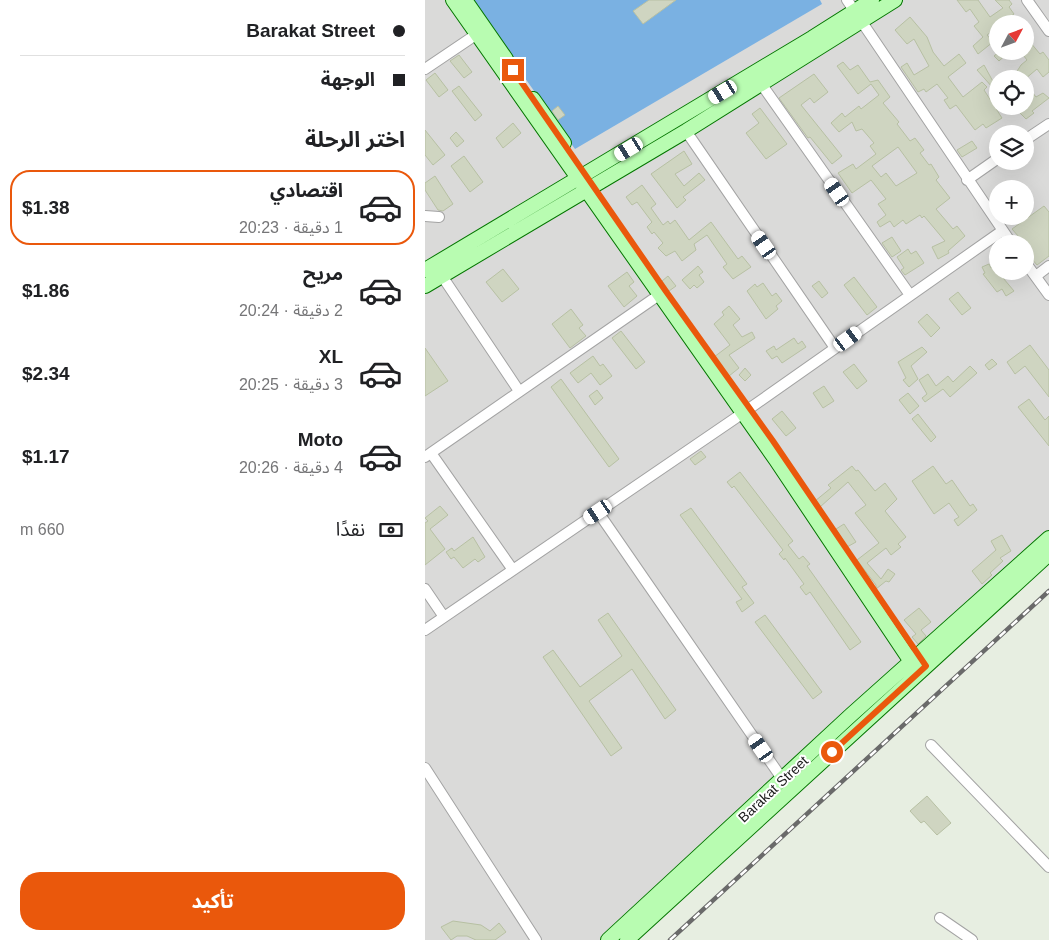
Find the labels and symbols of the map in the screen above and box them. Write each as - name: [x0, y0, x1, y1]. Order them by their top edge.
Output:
- north arrow: [989, 15, 1034, 60]
- route end: [502, 59, 524, 81]
- car: [706, 78, 739, 106]
- car: [612, 135, 645, 163]
- car: [822, 175, 851, 209]
- car: [749, 228, 778, 262]
- car: [831, 324, 864, 354]
- car: [581, 497, 614, 527]
- car: [746, 731, 775, 765]
- route start: [821, 741, 843, 763]
- street label: Barakat Street: [735, 753, 811, 825]

